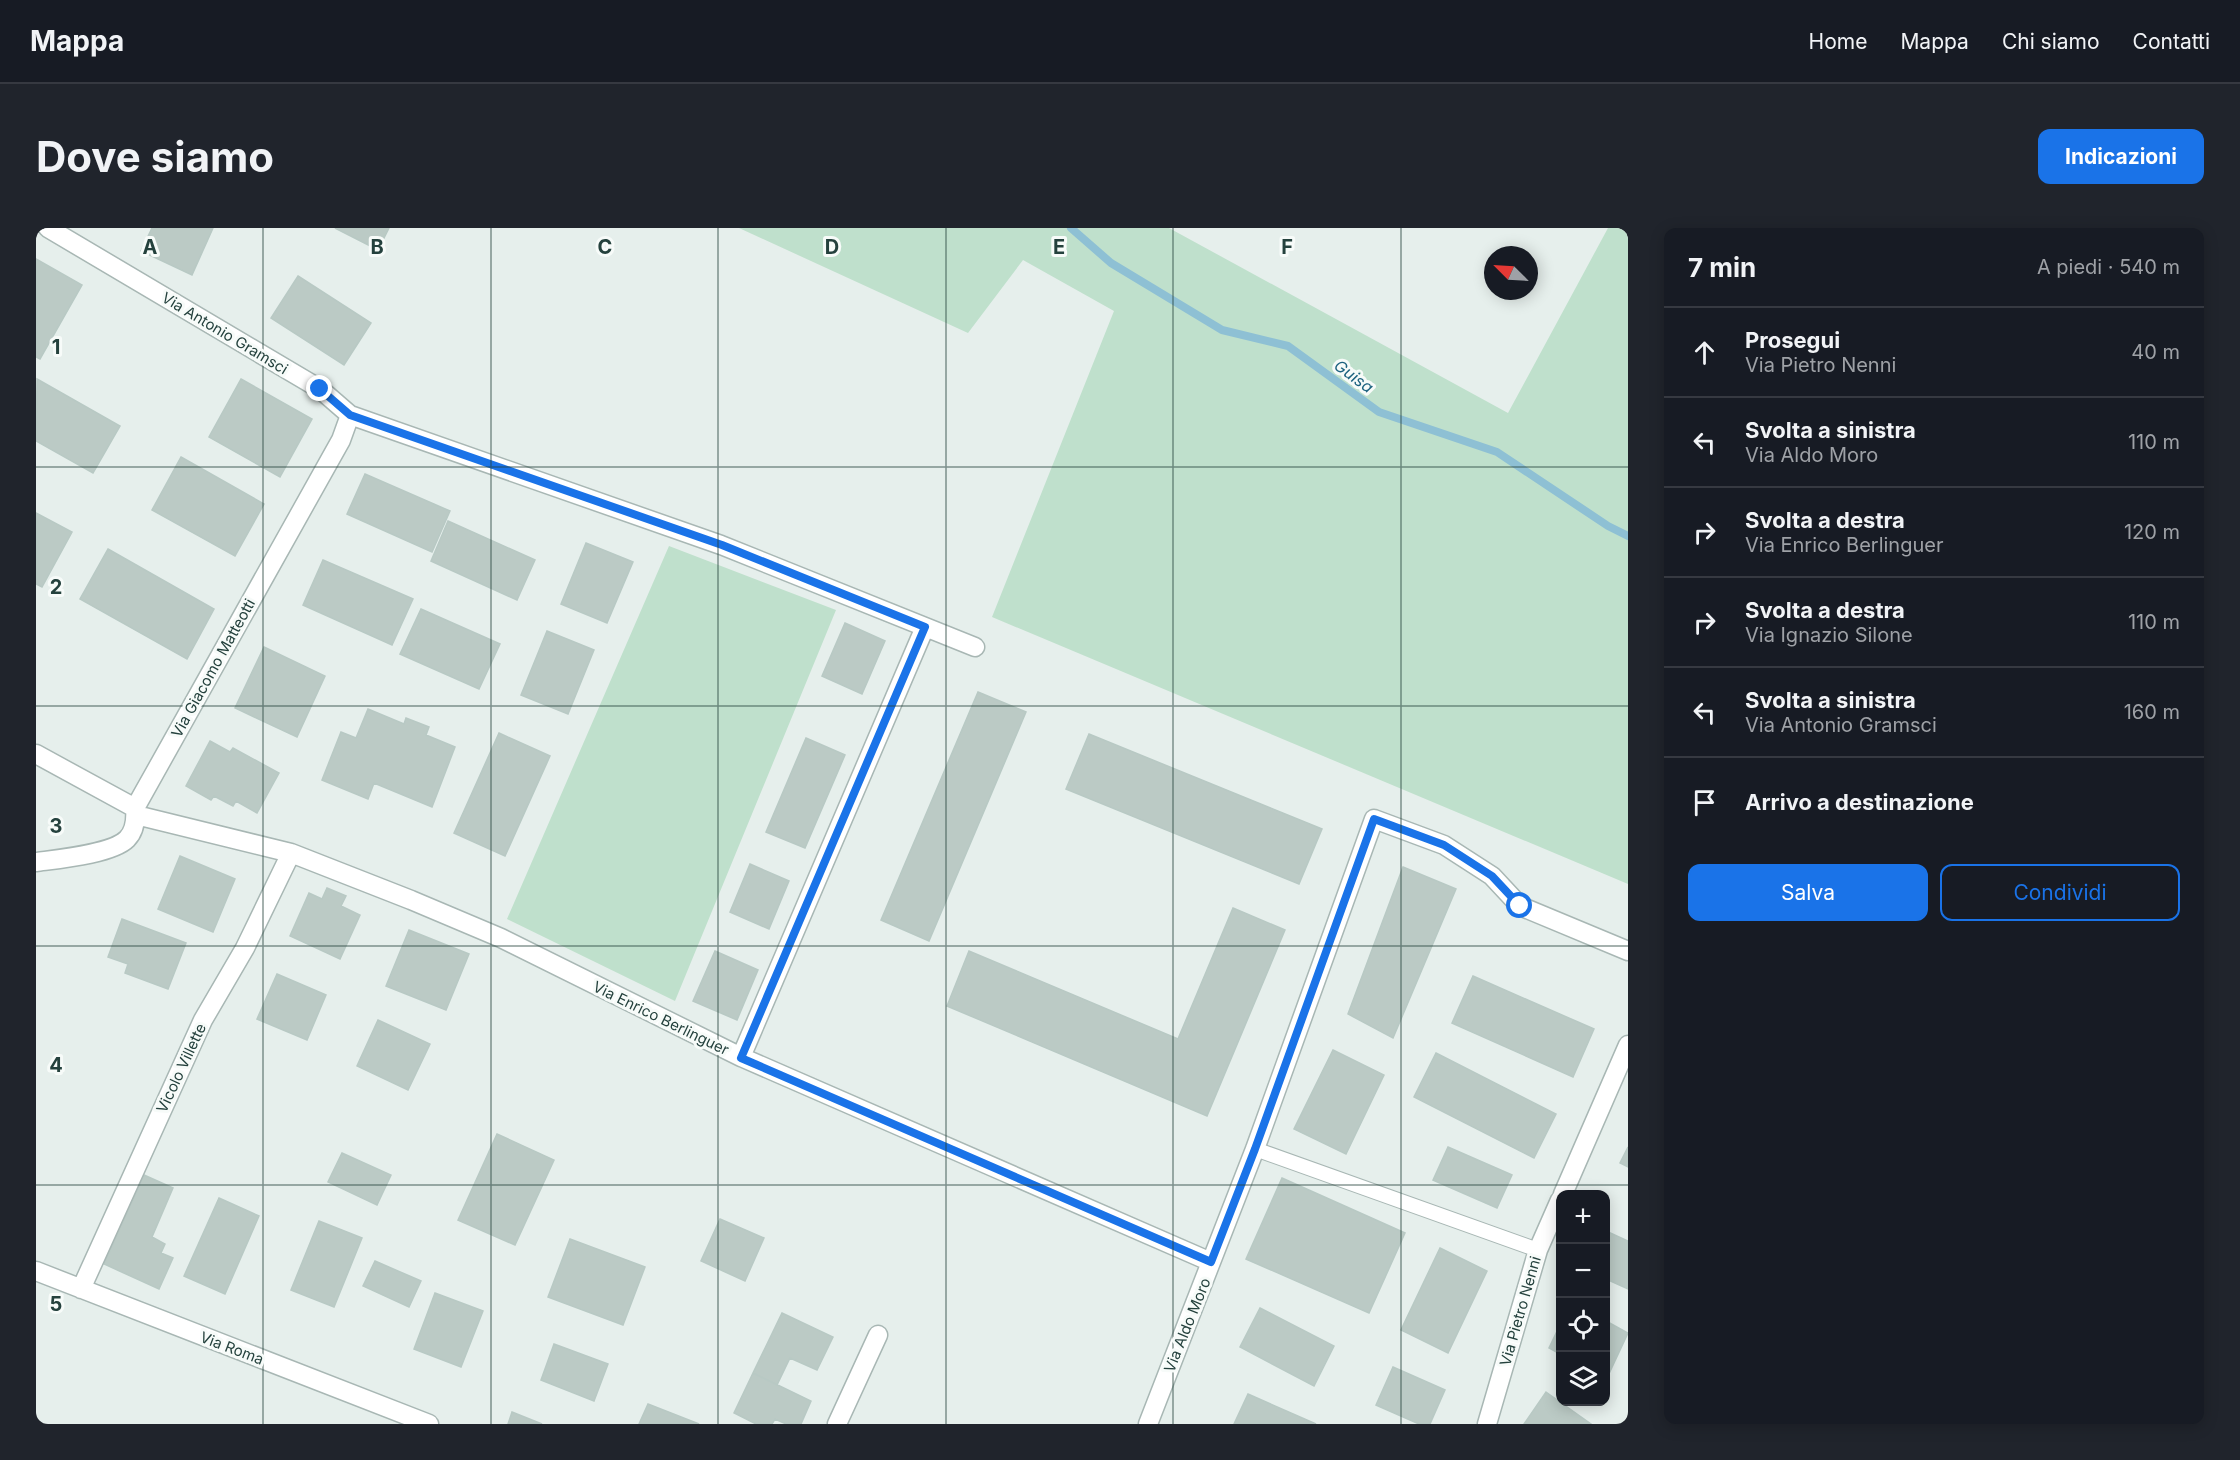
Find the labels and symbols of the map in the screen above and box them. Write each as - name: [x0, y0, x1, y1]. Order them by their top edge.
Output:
- text: A: [143, 235, 158, 259]
- text: B: [370, 235, 384, 259]
- text: C: [598, 235, 612, 259]
- text: D: [825, 235, 839, 259]
- text: E: [1053, 235, 1065, 259]
- text: F: [1281, 235, 1293, 259]
- north arrow: [1484, 246, 1538, 300]
- street label: Via Antonio Gramsci: [158, 288, 292, 378]
- text: 1: [52, 335, 60, 359]
- water label: Guisa: [1331, 355, 1378, 397]
- route end: [306, 375, 332, 401]
- text: 2: [50, 575, 62, 599]
- street label: Via Giacomo Matteotti: [167, 595, 259, 741]
- text: 3: [50, 814, 62, 838]
- route start: [1506, 892, 1532, 918]
- street label: Via Enrico Berlinguer: [590, 977, 732, 1059]
- street label: Vicolo Villette: [152, 1020, 210, 1116]
- text: 4: [49, 1053, 63, 1077]
- street label: Via Pietro Nenni: [1495, 1254, 1545, 1368]
- street label: Via Aldo Moro: [1159, 1275, 1215, 1375]
- text: 5: [50, 1292, 62, 1316]
- street label: Via Roma: [197, 1327, 267, 1369]

